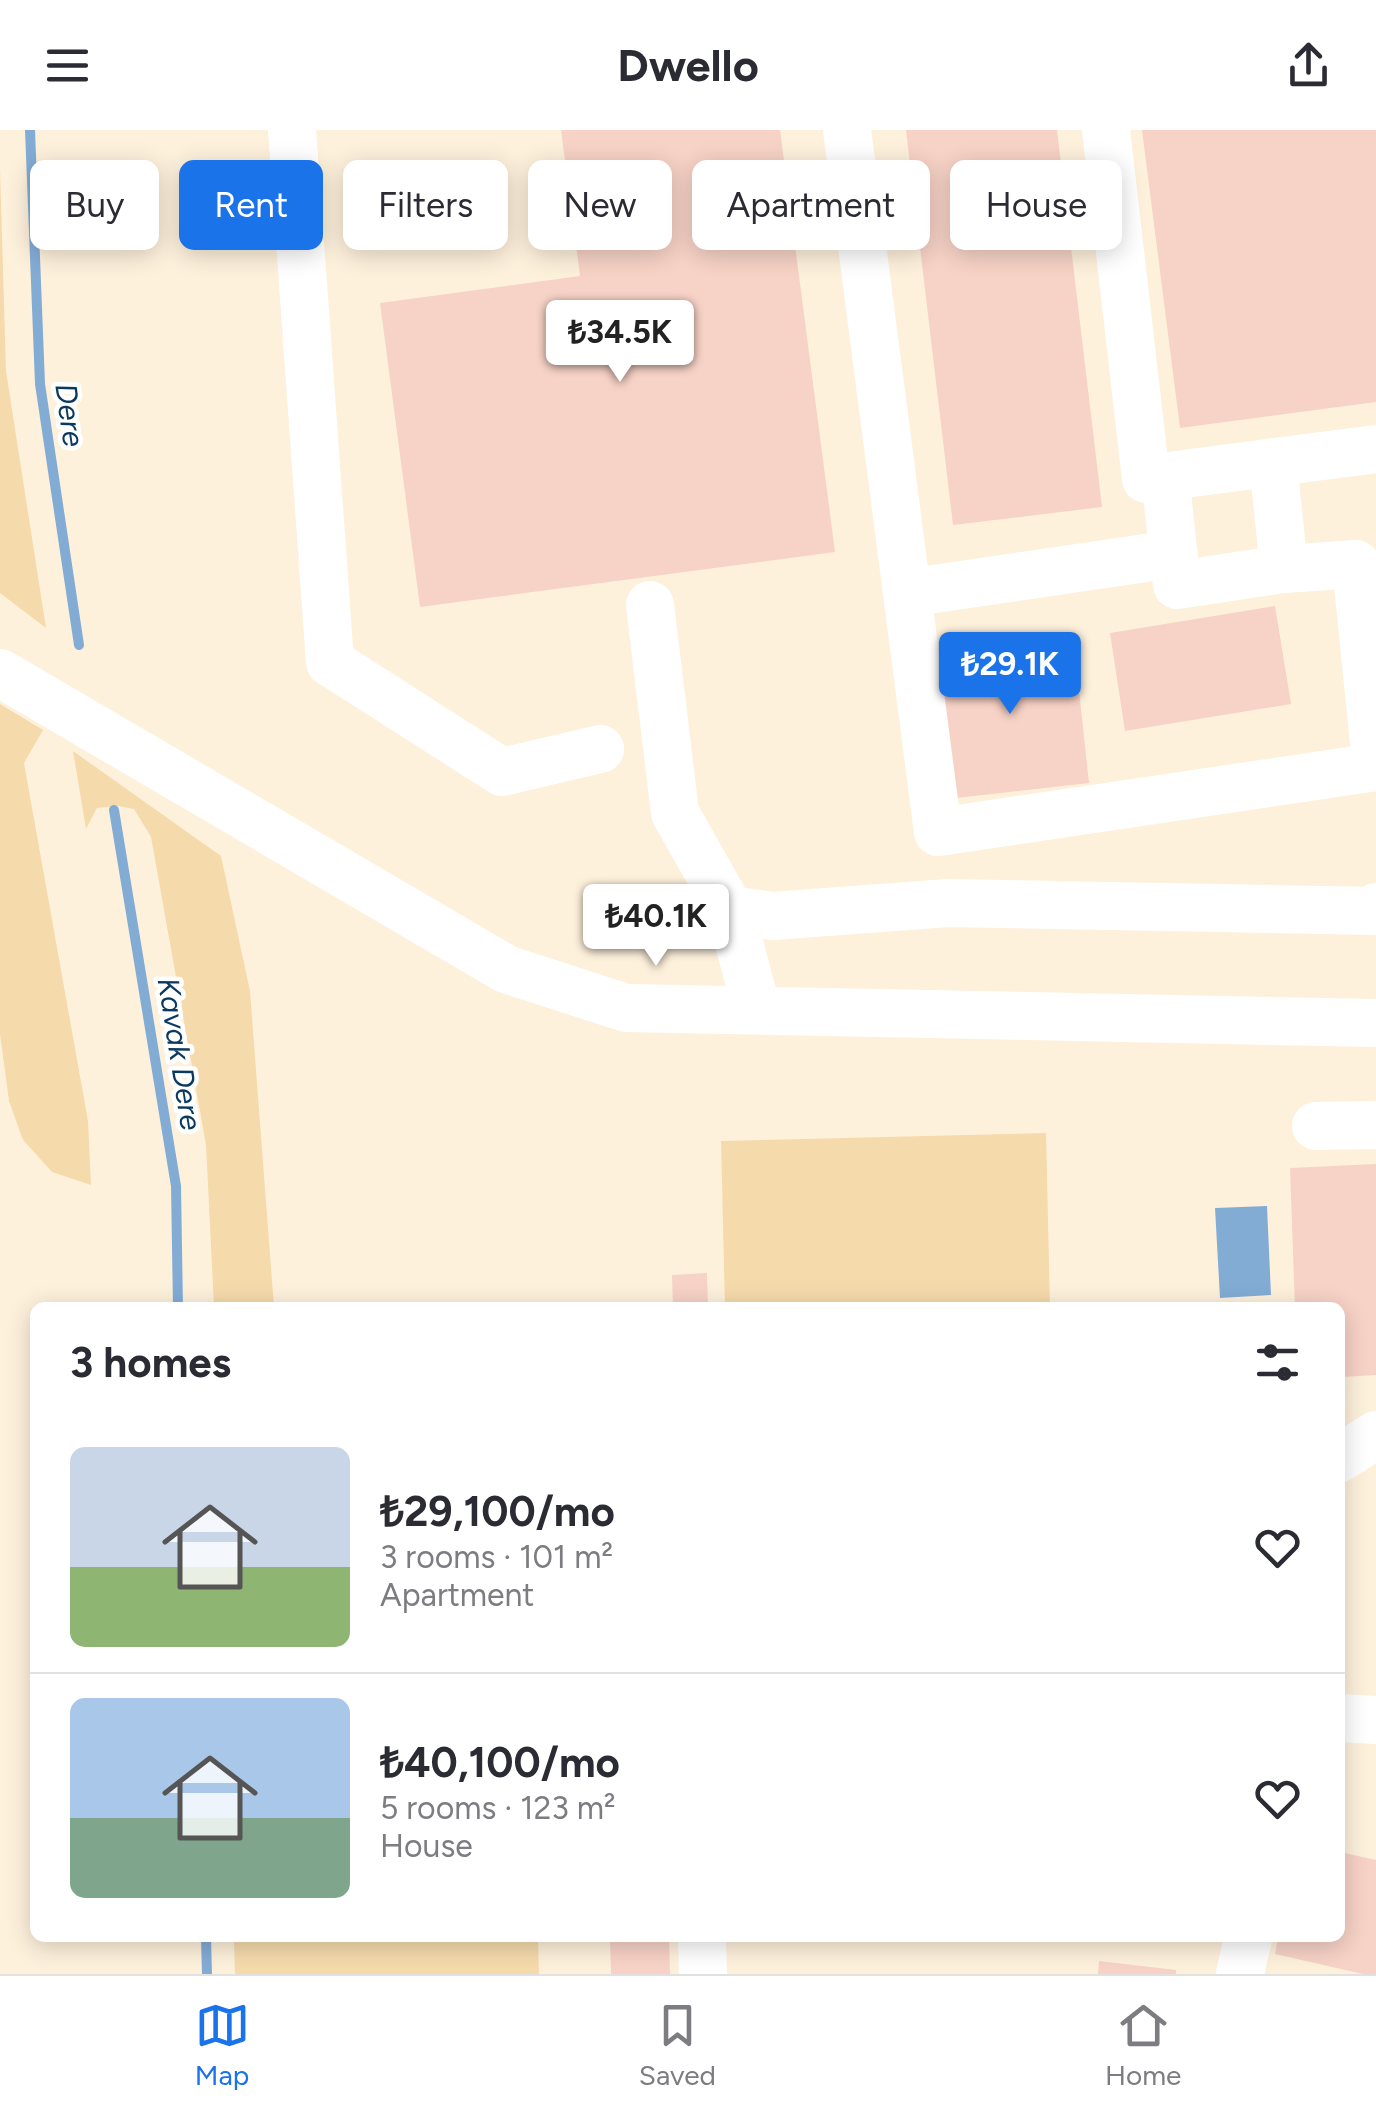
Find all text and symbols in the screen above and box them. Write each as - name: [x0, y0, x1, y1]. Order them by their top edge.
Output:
- icon: menu: [40, 38, 95, 93]
- text: Dwello: [617, 38, 759, 92]
- icon: share: [1281, 38, 1336, 93]
- chip: Buy: [30, 160, 159, 250]
- chip: Rent: [179, 160, 323, 250]
- chip: Filters: [343, 160, 508, 250]
- chip: New: [528, 160, 672, 250]
- chip: Apartment: [692, 160, 930, 250]
- chip: House: [950, 160, 1122, 250]
- pin: ₺34.5K: [539, 300, 701, 385]
- text: ₺34.5K: [568, 313, 672, 351]
- water label: Dere: [47, 381, 93, 449]
- pin: ₺29.1K: [929, 632, 1091, 717]
- text: ₺29.1K: [961, 645, 1059, 683]
- pin: ₺40.1K: [575, 884, 737, 969]
- text: ₺40.1K: [605, 897, 707, 935]
- water label: Kavak Dere: [150, 975, 210, 1133]
- icon: filters: [1250, 1335, 1305, 1390]
- text: 3 homes: [70, 1337, 231, 1388]
- text: ₺29,100/mo: [380, 1486, 615, 1537]
- icon: home: [150, 1487, 270, 1607]
- icon: heart: [1250, 1520, 1305, 1575]
- text: 3 rooms · 101 m²: [380, 1538, 613, 1576]
- text: Apartment: [380, 1576, 534, 1614]
- text: ₺40,100/mo: [380, 1737, 620, 1788]
- icon: home: [150, 1738, 270, 1858]
- icon: heart: [1250, 1771, 1305, 1826]
- text: 5 rooms · 123 m²: [380, 1789, 616, 1827]
- text: House: [380, 1827, 473, 1865]
- tab: Map: [195, 1998, 250, 2092]
- tab: Saved: [639, 1998, 716, 2092]
- tab: Home: [1105, 1998, 1181, 2092]

